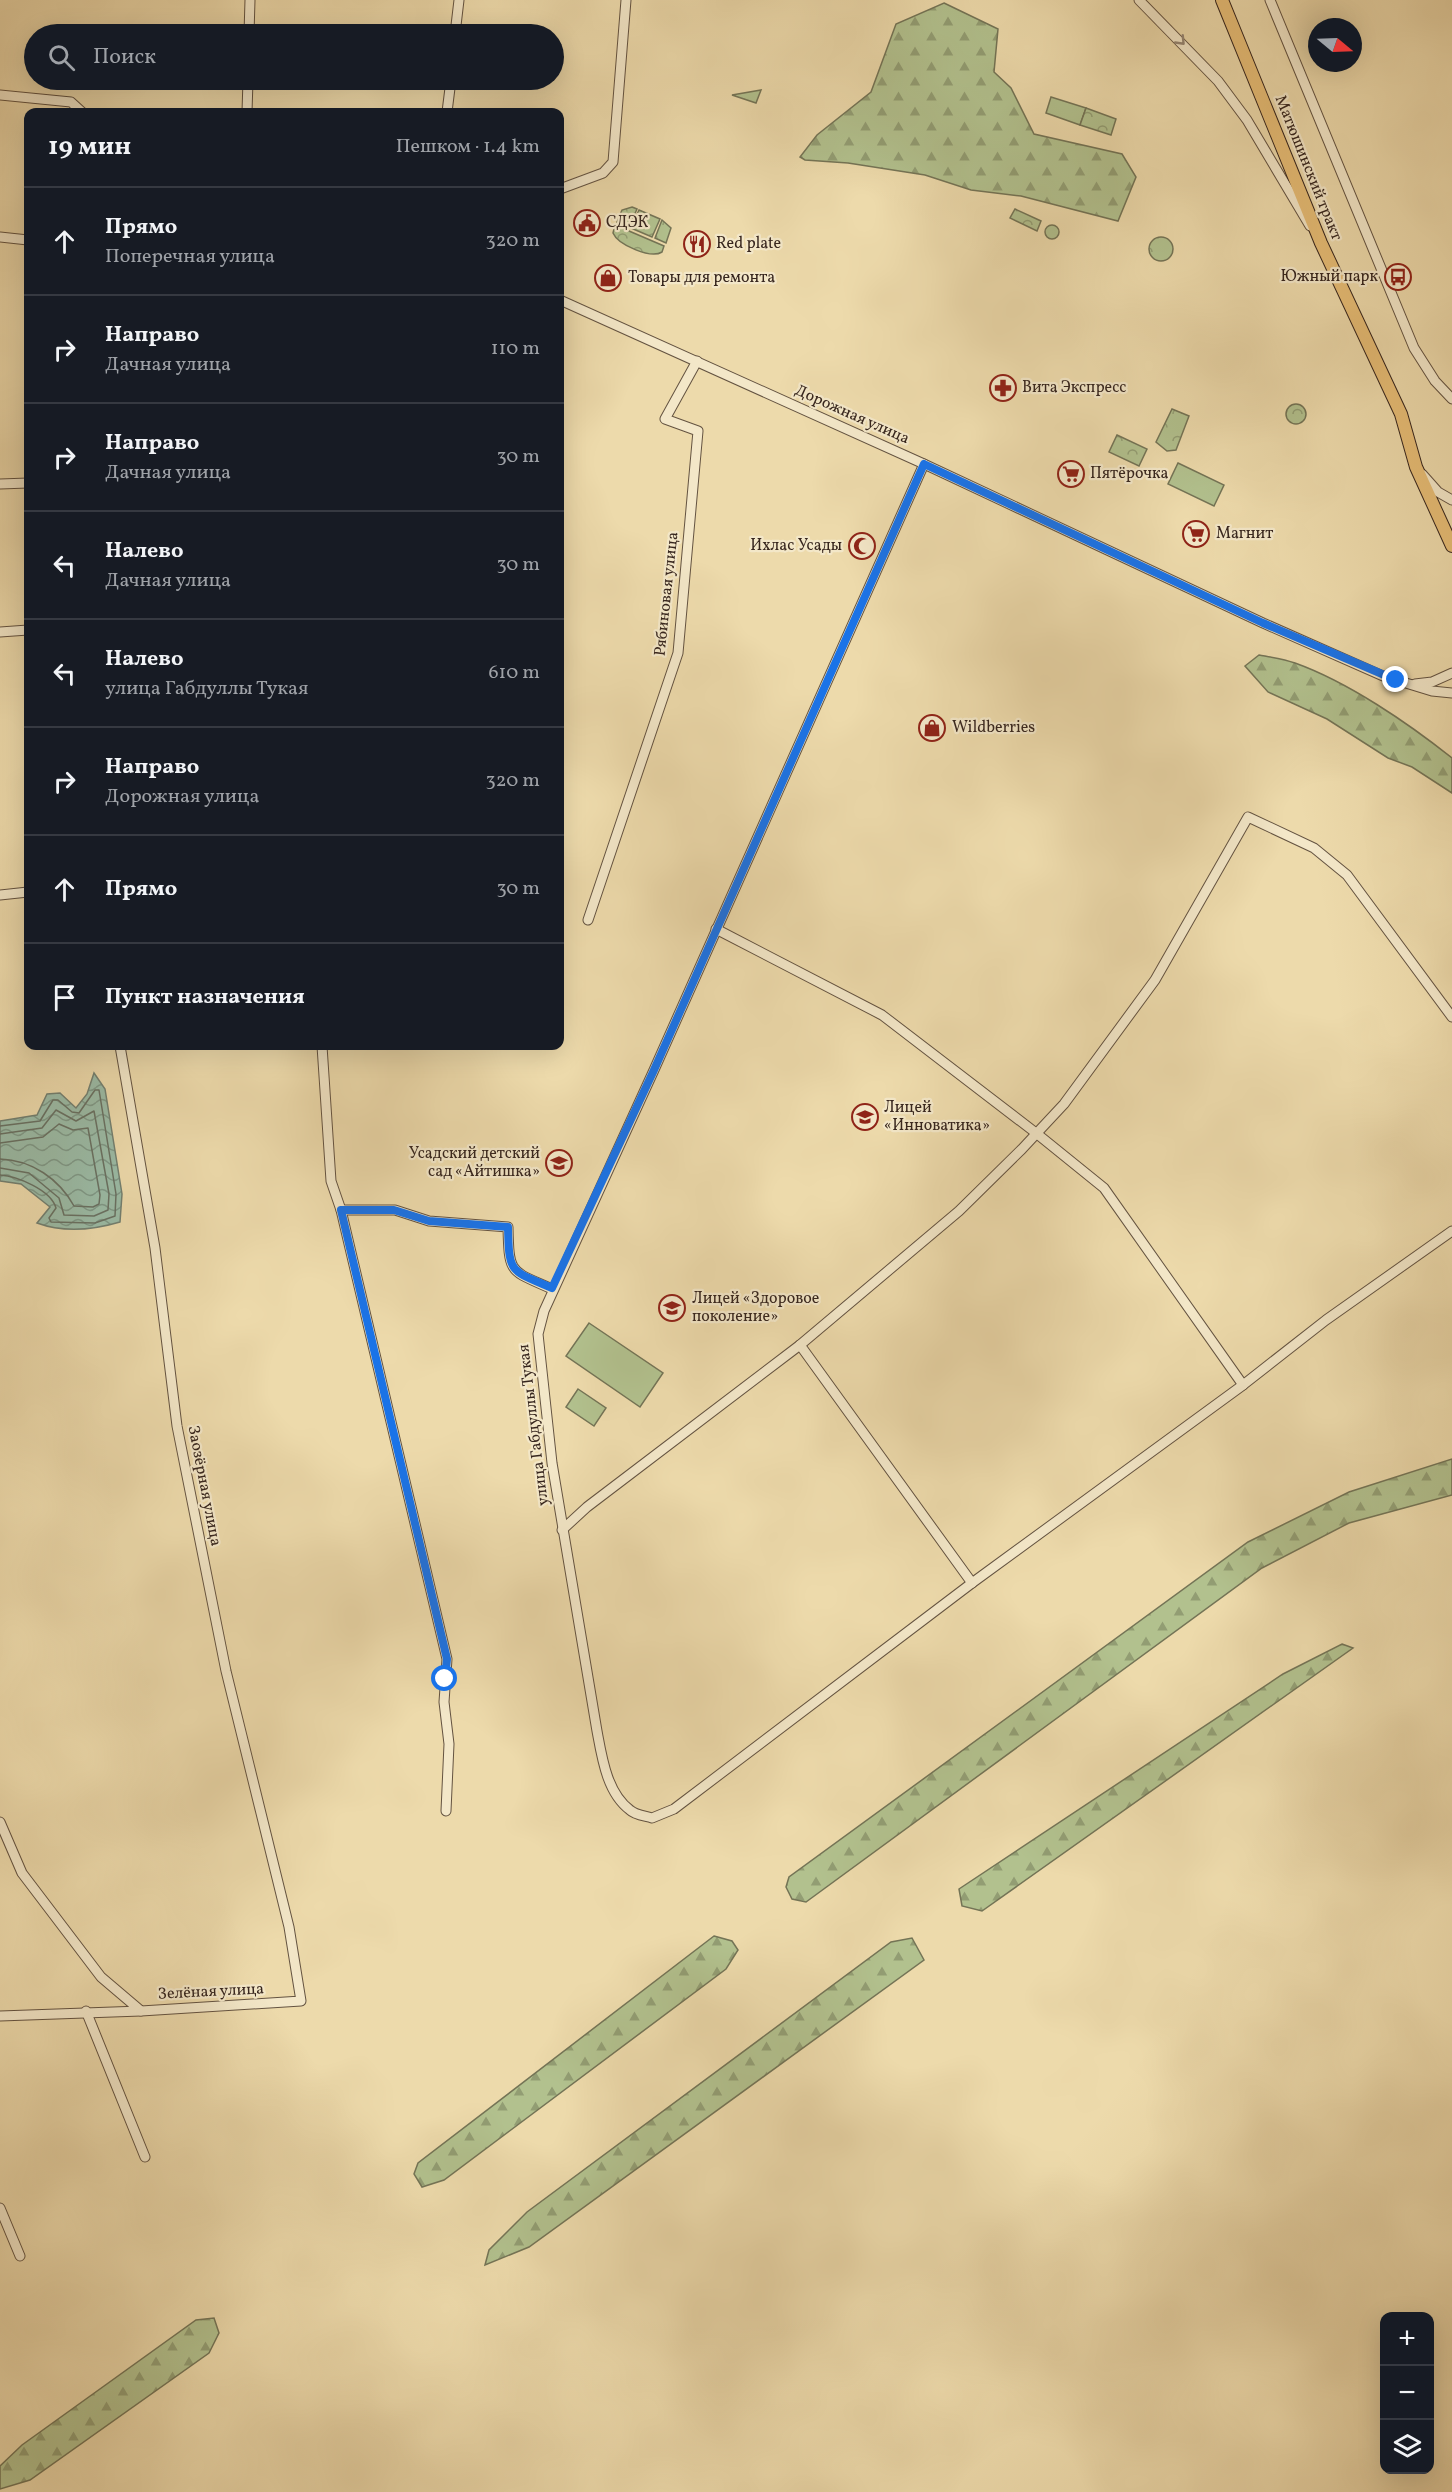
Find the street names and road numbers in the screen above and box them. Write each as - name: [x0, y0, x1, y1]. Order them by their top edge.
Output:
- street label: Матюшинский тракт: [1269, 92, 1347, 244]
- street label: Дорожная улица: [791, 380, 913, 450]
- street label: Рябиновая улица: [650, 531, 684, 657]
- street label: улица Габдуллы Тукая: [513, 1343, 555, 1507]
- street label: Заозёрная улица: [182, 1424, 226, 1548]
- street label: Зелёная улица: [157, 1978, 265, 2006]

